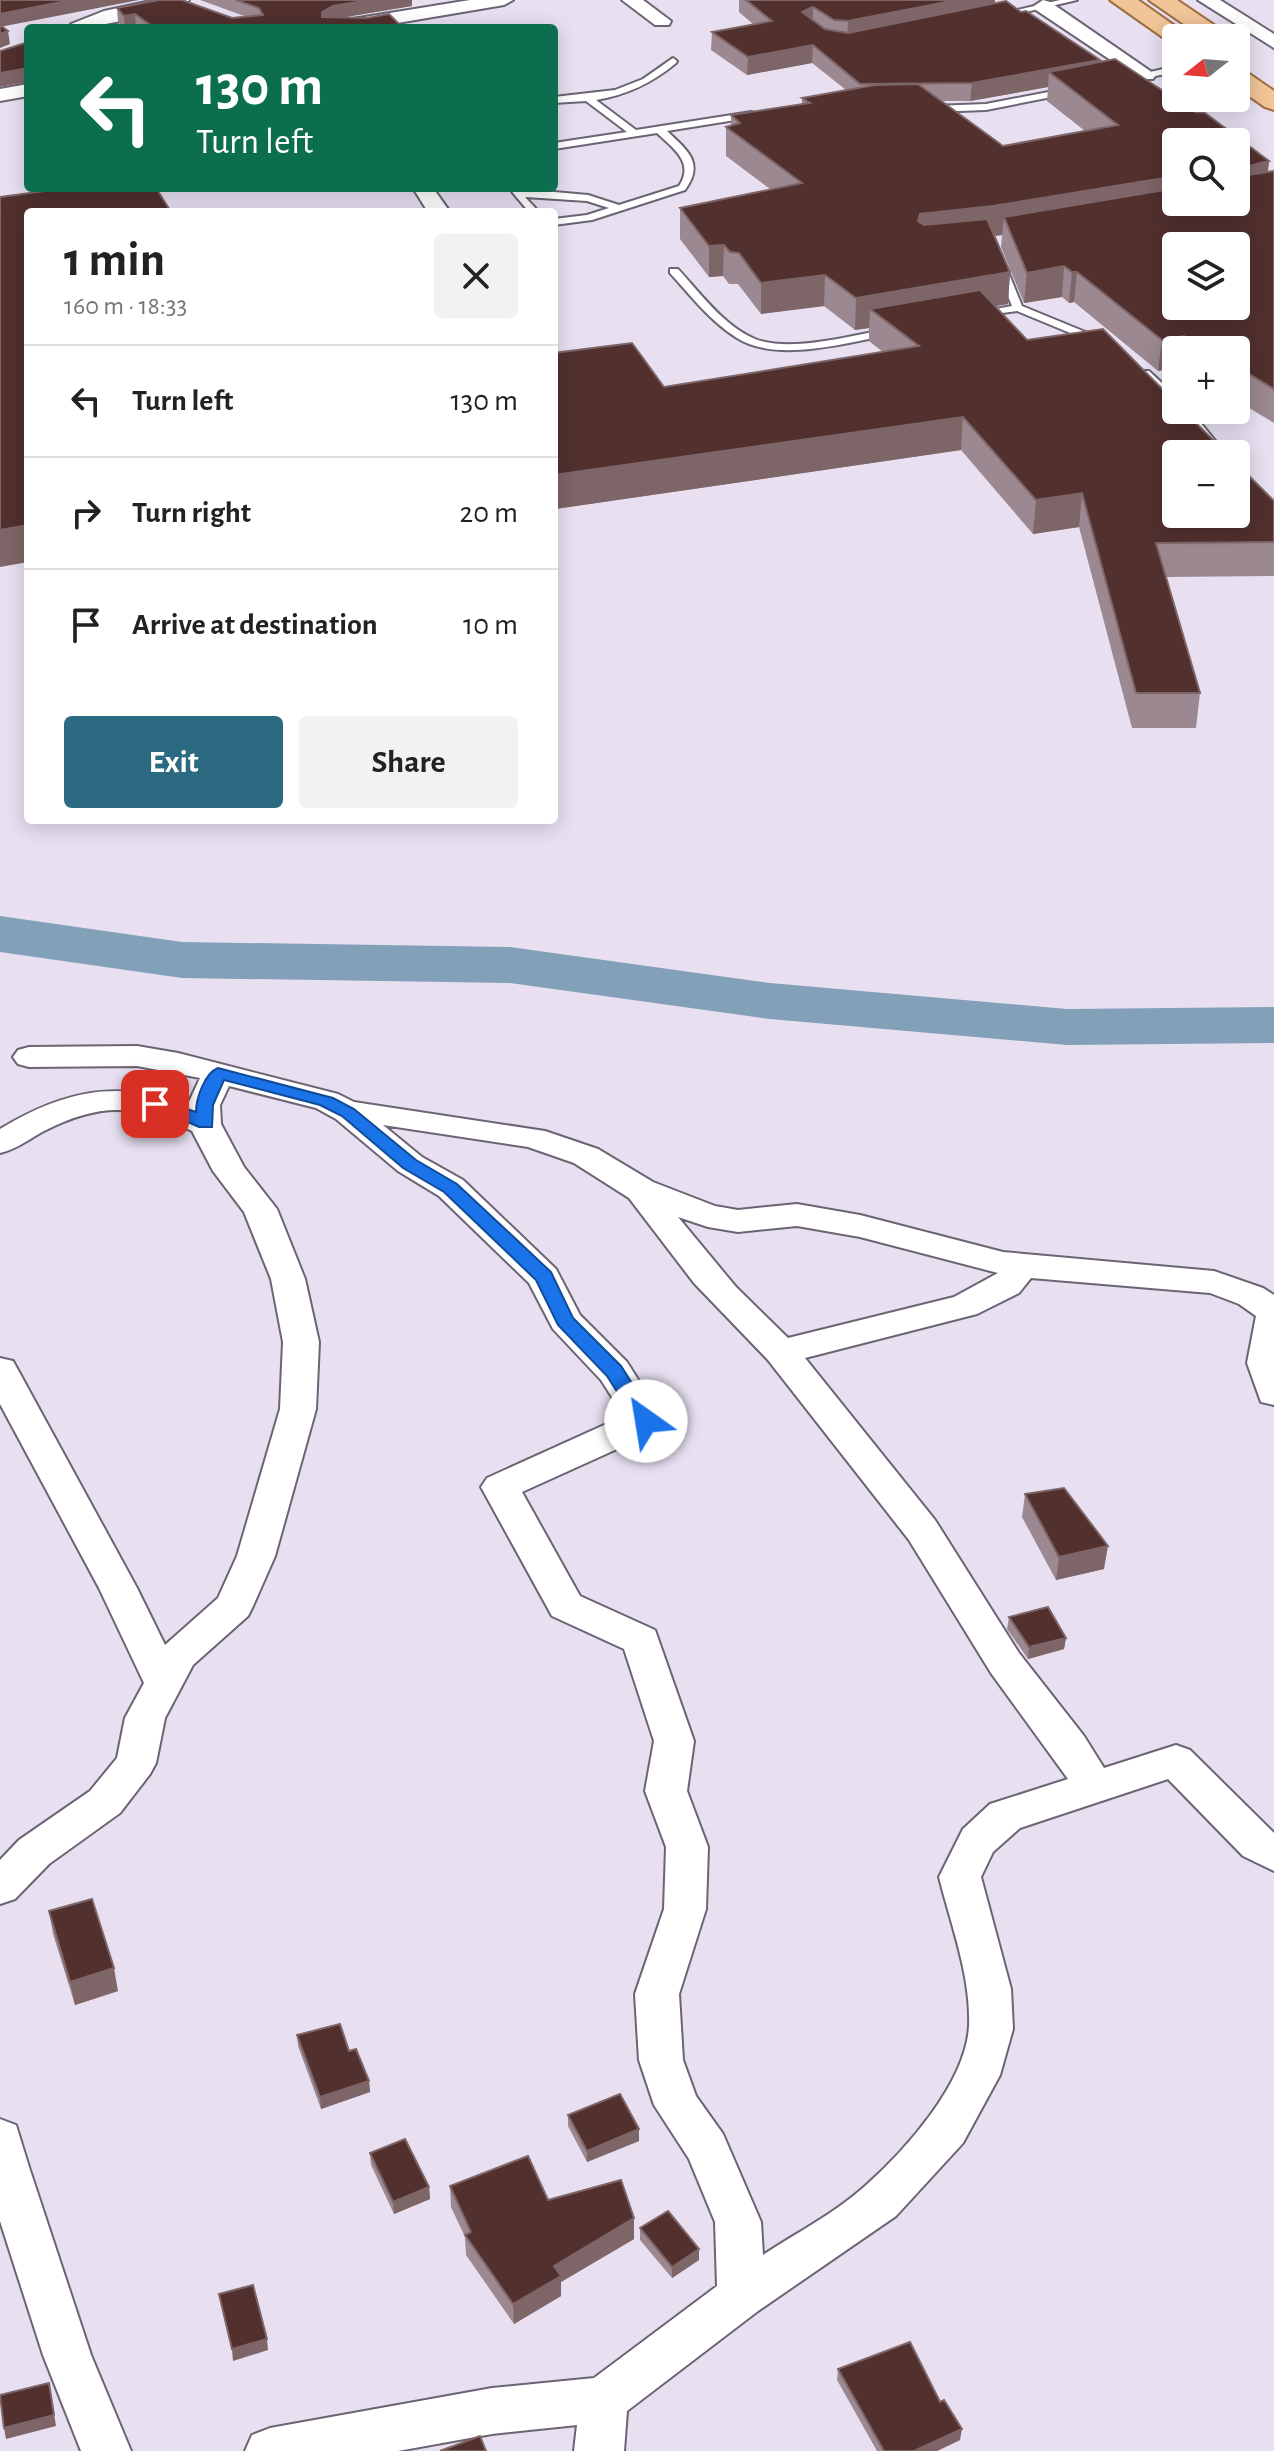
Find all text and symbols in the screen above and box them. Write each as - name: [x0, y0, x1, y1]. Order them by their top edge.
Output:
- north arrow: [1162, 24, 1250, 112]
- map controls: [1162, 24, 1250, 528]
- icon: left: [64, 56, 168, 160]
- text: 130 m: [196, 59, 323, 115]
- text: Turn left: [196, 124, 313, 160]
- button: search: [1162, 128, 1250, 216]
- button: layers: [1162, 232, 1250, 320]
- button: close: [434, 234, 518, 318]
- text: 1 min: [64, 237, 165, 285]
- text: 160 m · 18:33: [64, 293, 187, 319]
- button: +: [1162, 336, 1250, 424]
- icon: left: [64, 379, 108, 423]
- text: Turn left: [132, 386, 233, 416]
- text: 130 m: [451, 386, 518, 416]
- button: −: [1162, 440, 1250, 528]
- icon: right: [64, 491, 108, 535]
- text: Turn right: [132, 498, 251, 528]
- text: 20 m: [460, 498, 518, 528]
- icon: arrive: [64, 603, 108, 647]
- text: Arrive at destination: [132, 610, 378, 640]
- text: 10 m: [463, 610, 518, 640]
- button: Exit: [64, 716, 283, 808]
- button: Share: [299, 716, 518, 808]
- pin: [121, 1070, 189, 1138]
- icon: arrive: [133, 1082, 177, 1126]
- position arrow: [604, 1379, 688, 1463]

